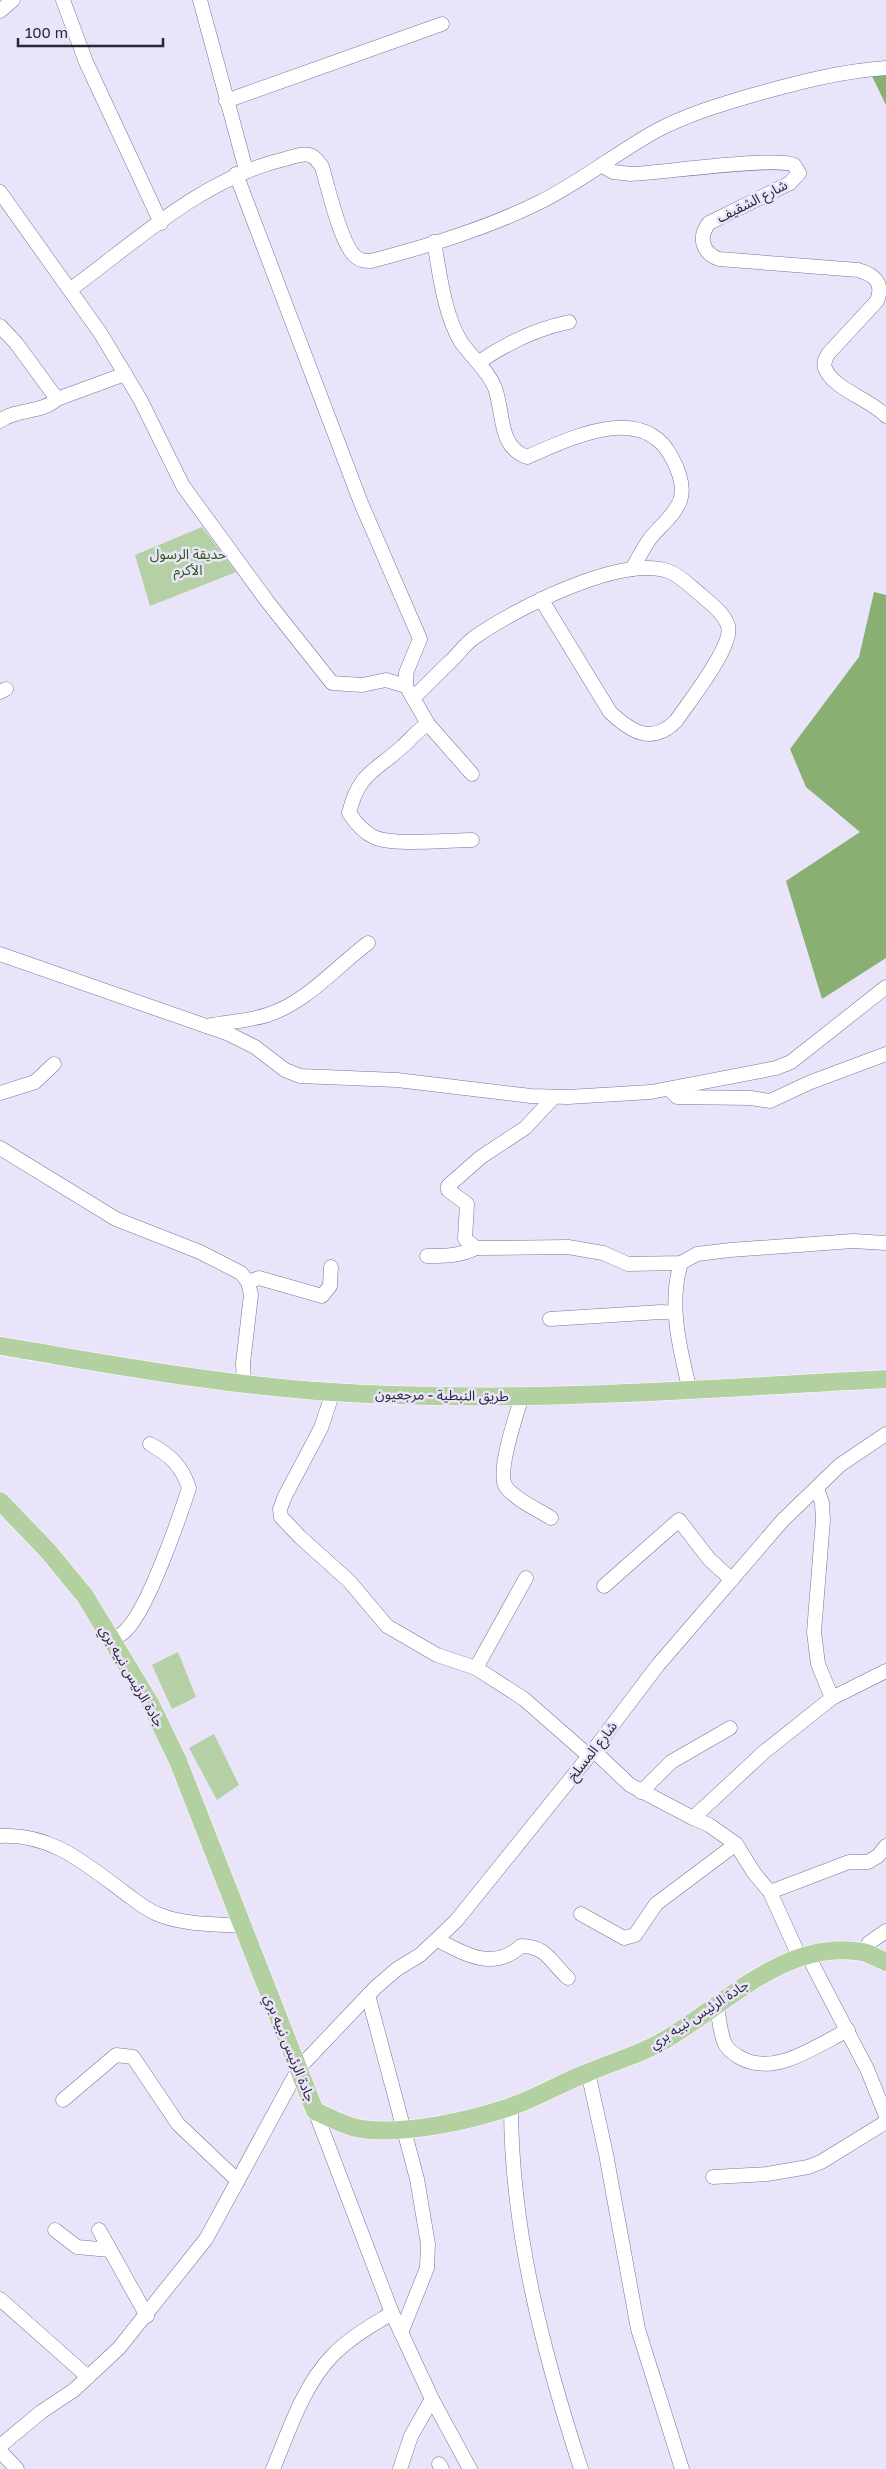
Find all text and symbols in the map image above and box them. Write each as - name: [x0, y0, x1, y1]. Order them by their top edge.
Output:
- scale bar: [18, 15, 162, 47]
- text: 100 m: [25, 23, 68, 41]
- street label: شارع الشقيف: [714, 175, 791, 228]
- park label: حديقة الرسول الأكرم: [150, 545, 226, 581]
- street label: طريق النبطية - مرجعيون: [375, 1385, 509, 1406]
- street label: جادة الرئيس نبيه بري: [94, 1622, 168, 1731]
- street label: شارع المسلخ: [563, 1717, 623, 1786]
- street label: جادة الرئيس نبيه بري: [646, 1975, 753, 2055]
- street label: جادة الرئيس نبيه بري: [258, 1992, 320, 2105]

